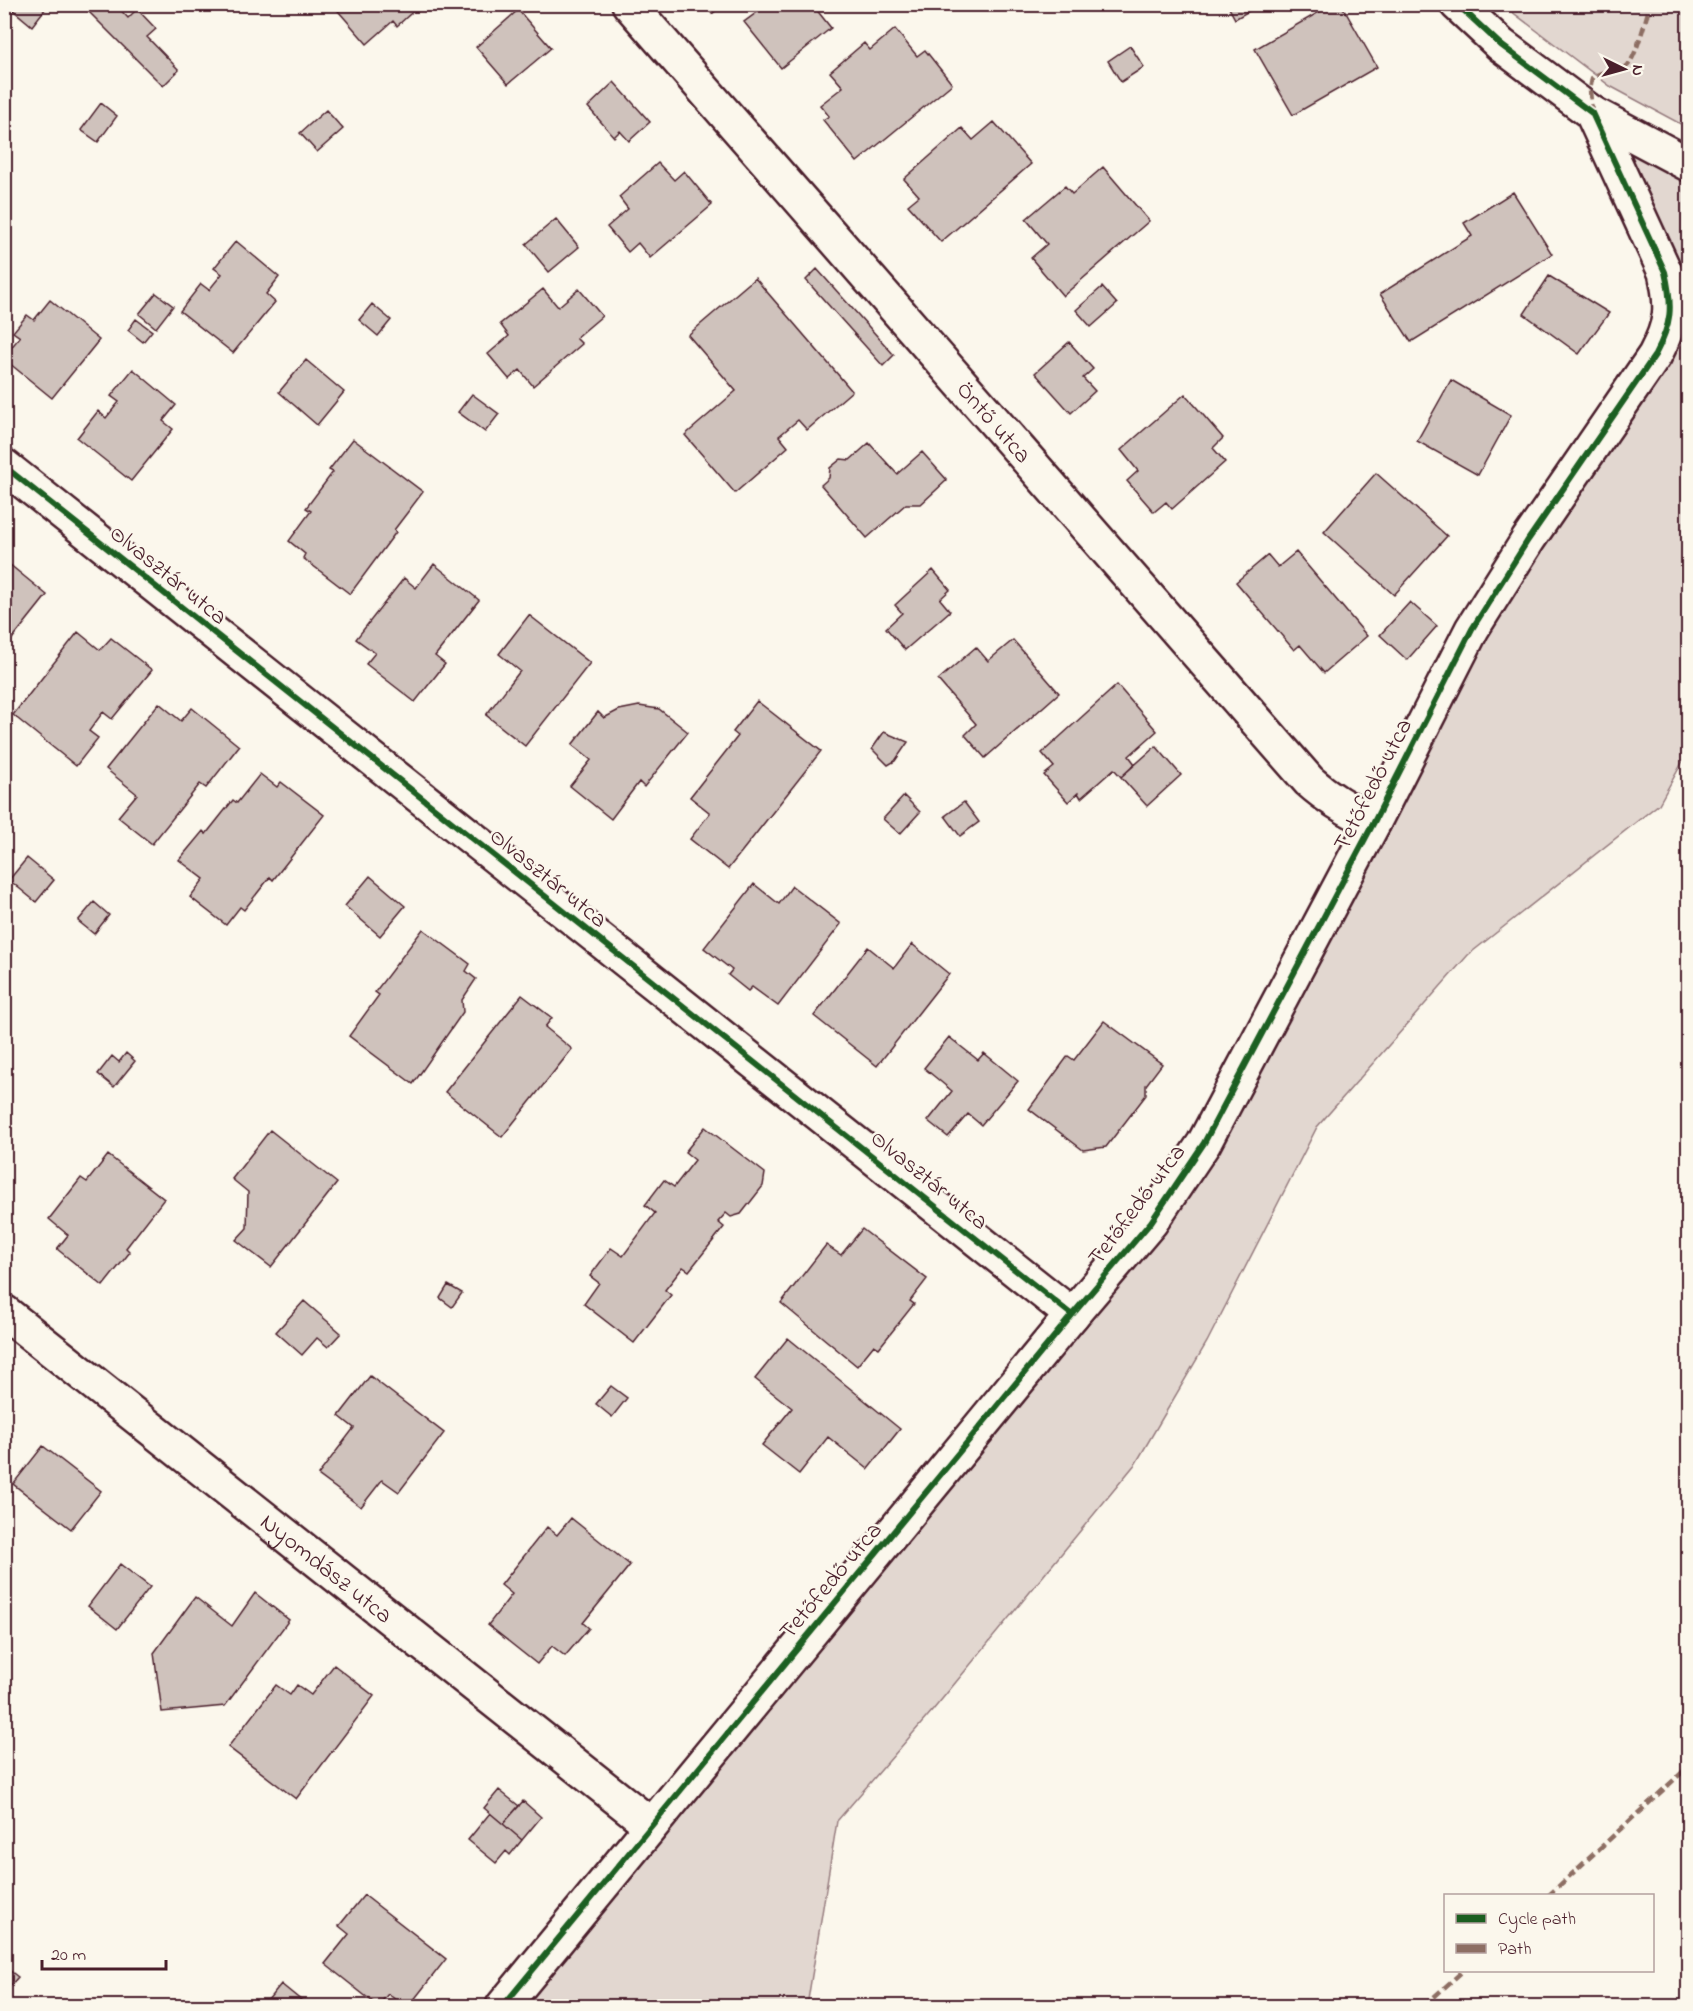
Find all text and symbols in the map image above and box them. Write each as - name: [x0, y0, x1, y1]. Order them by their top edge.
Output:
- north arrow: [1594, 39, 1654, 99]
- text: N: [1625, 64, 1649, 77]
- street label: Öntő utca: [947, 374, 1039, 472]
- street label: Olvasztár utca: [101, 517, 234, 635]
- street label: Tetőfedő utca: [1326, 713, 1423, 857]
- street label: Olvasztár utca: [481, 820, 614, 938]
- street label: Olvasztár utca: [862, 1122, 995, 1240]
- street label: Tetőfedő utca: [1081, 1137, 1195, 1274]
- street label: Nyomdász utca: [251, 1506, 399, 1634]
- street label: Tetőfedő utca: [772, 1515, 892, 1648]
- legend: [1444, 1894, 1654, 1972]
- text: Cycle path: [1498, 1907, 1576, 1933]
- scale bar: [42, 1933, 166, 1971]
- text: Path: [1498, 1937, 1532, 1963]
- text: 20 m: [51, 1943, 86, 1969]

